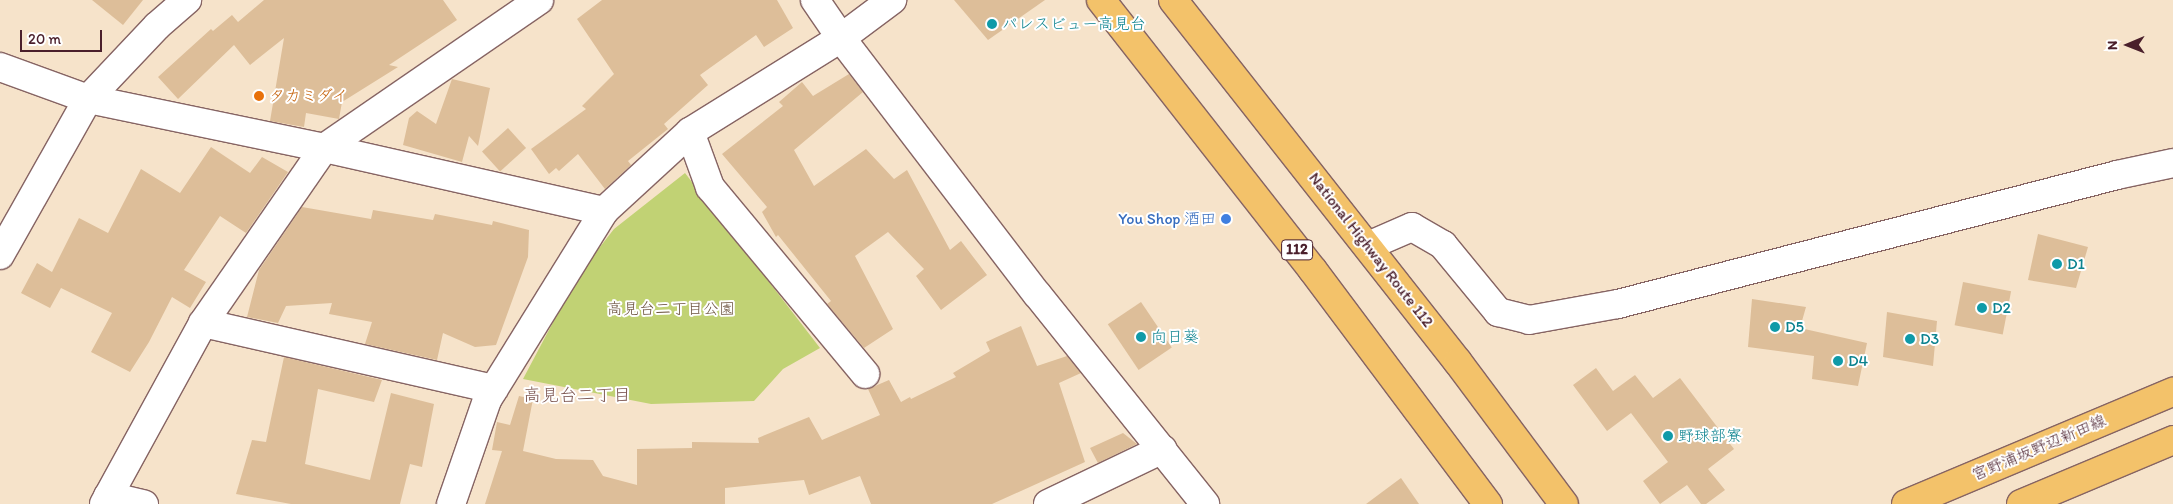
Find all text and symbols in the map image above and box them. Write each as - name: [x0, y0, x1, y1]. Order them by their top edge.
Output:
- place label: パレスビュー高見台: [1002, 14, 1146, 34]
- marker: パレスビュー高見台: [986, 18, 998, 30]
- scale bar: [22, 20, 105, 52]
- north arrow: [2103, 20, 2153, 70]
- text: 20 m: [28, 30, 61, 48]
- text: N: [2104, 40, 2121, 50]
- place label: タカミダイ: [269, 86, 349, 106]
- marker: タカミダイ: [253, 90, 265, 102]
- street label: National Highway Route 112: [1305, 169, 1437, 331]
- place label: You Shop 酒田: [1118, 209, 1216, 229]
- marker: You Shop 酒田: [1220, 213, 1232, 225]
- road number: 112: [1281, 238, 1313, 262]
- place label: D1: [2067, 254, 2085, 274]
- marker: D1: [2051, 258, 2063, 270]
- place label: D2: [1992, 298, 2011, 318]
- park label: 高見台二丁目公園: [607, 299, 735, 319]
- marker: D2: [1976, 302, 1988, 314]
- place label: D5: [1785, 317, 1804, 337]
- marker: D5: [1769, 321, 1781, 333]
- place label: 向日葵: [1151, 327, 1199, 347]
- place label: D3: [1920, 329, 1939, 349]
- marker: 向日葵: [1135, 331, 1147, 343]
- marker: D3: [1904, 333, 1916, 345]
- place label: D4: [1848, 351, 1868, 371]
- marker: D4: [1832, 355, 1844, 367]
- district label: 高見台二丁目: [523, 384, 631, 406]
- street label: 宮野浦坂野辺新田線: [1969, 411, 2109, 485]
- place label: 野球部寮: [1678, 426, 1742, 446]
- marker: 野球部寮: [1662, 430, 1674, 442]

